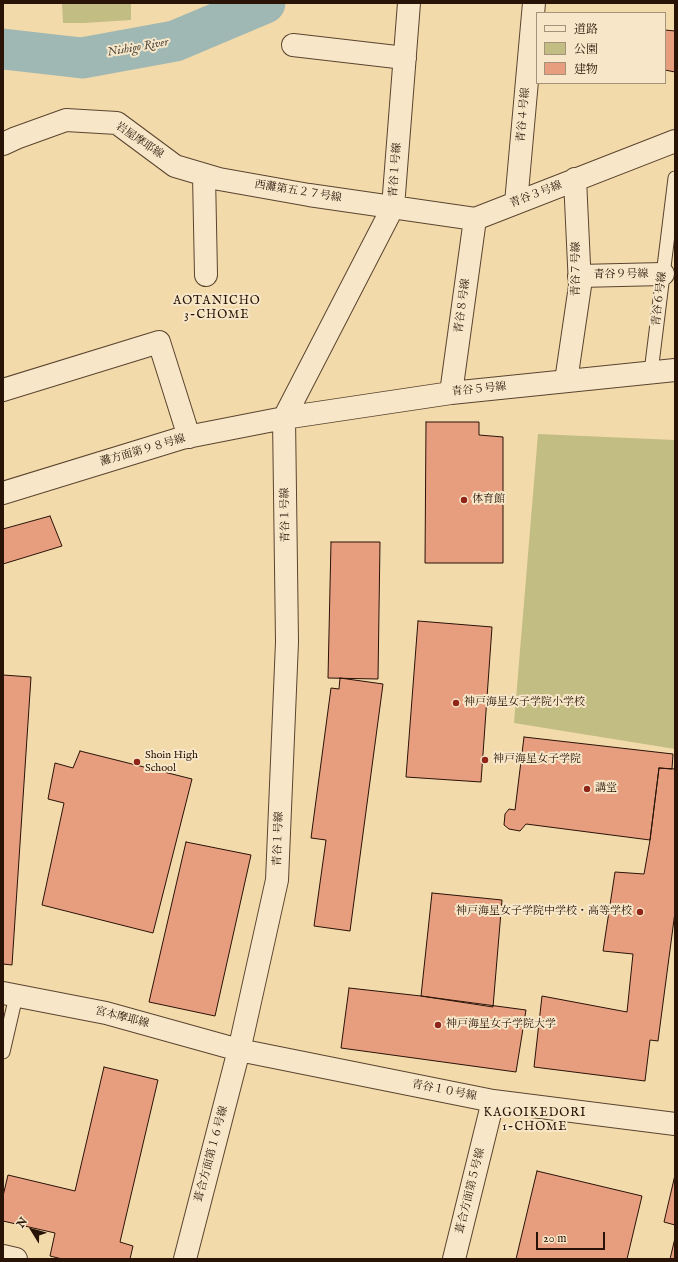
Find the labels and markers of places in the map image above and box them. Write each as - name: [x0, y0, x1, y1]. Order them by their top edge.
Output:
- place label: 体育館: [472, 493, 505, 507]
- marker: 体育館: [459, 495, 469, 505]
- place label: 神戸海星女子学院小学校: [464, 696, 585, 710]
- marker: 神戸海星女子学院小学校: [451, 698, 461, 708]
- place label: Shoin High School: [145, 749, 198, 775]
- place label: 神戸海星女子学院: [493, 753, 581, 767]
- marker: 神戸海星女子学院: [480, 755, 490, 765]
- marker: Shoin High School: [132, 757, 142, 767]
- place label: 講堂: [595, 782, 617, 796]
- marker: 講堂: [582, 784, 592, 794]
- place label: 神戸海星女子学院中学校・高等学校: [456, 905, 632, 919]
- marker: 神戸海星女子学院中学校・高等学校: [635, 907, 645, 917]
- place label: 神戸海星女子学院大学: [446, 1018, 556, 1032]
- marker: 神戸海星女子学院大学: [433, 1020, 443, 1030]

